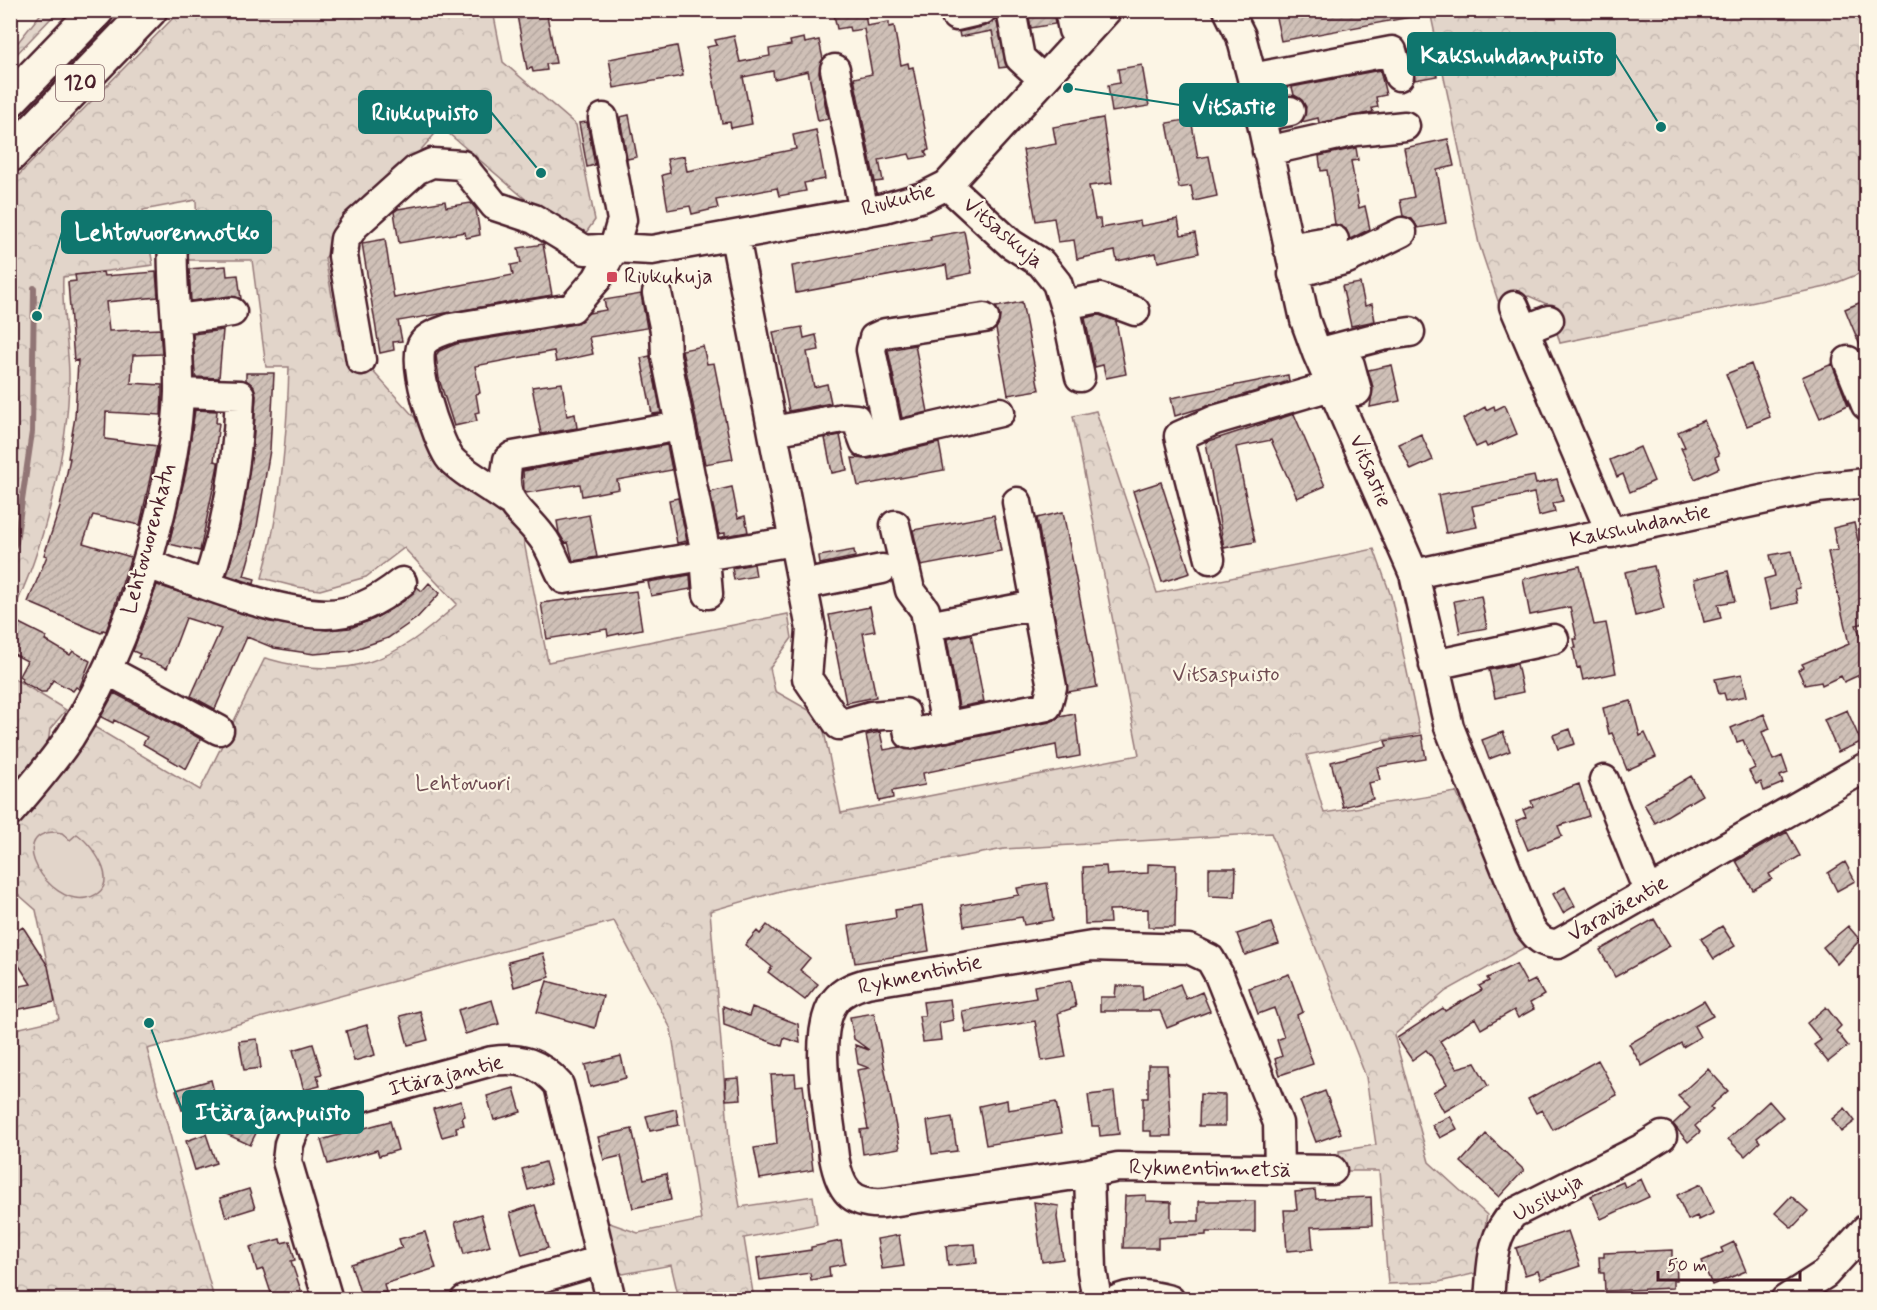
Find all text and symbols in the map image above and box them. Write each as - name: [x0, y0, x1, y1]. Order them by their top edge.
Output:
- callout: Kakshuhdanpuisto: [1408, 33, 1615, 75]
- text: Kakshuhdanpuisto: [1420, 41, 1604, 72]
- road number: 120: [56, 65, 104, 101]
- callout: Vitsastie: [1180, 84, 1287, 126]
- callout: Riukupuisto: [359, 91, 491, 133]
- text: Vitsastie: [1192, 92, 1276, 123]
- text: Riukupuisto: [371, 98, 479, 129]
- street label: Riukutie: [858, 176, 938, 224]
- street label: Vitsaskuja: [957, 191, 1049, 275]
- callout: Lehtovuorennotko: [62, 211, 271, 253]
- text: Lehtovuorennotko: [74, 218, 260, 249]
- place label: Riukukuja: [624, 263, 713, 291]
- marker: Riukukuja: [605, 270, 619, 284]
- street label: Vitsastie: [1342, 430, 1398, 512]
- street label: Lehtovuorenkatu: [115, 461, 183, 617]
- street label: Kakshuhdantie: [1567, 497, 1713, 555]
- park label: Vitsaspuisto: [1172, 661, 1280, 689]
- park label: Lehtovuori: [415, 770, 511, 798]
- street label: Varaväentie: [1563, 869, 1673, 949]
- street label: Rykmentintie: [856, 948, 985, 1002]
- street label: Itärajantie: [386, 1048, 507, 1105]
- callout: Itärajanpuisto: [183, 1091, 363, 1133]
- text: Itärajanpuisto: [195, 1098, 351, 1129]
- street label: Rykmentinmetsä: [1128, 1154, 1292, 1184]
- street label: Uusikuja: [1508, 1167, 1588, 1229]
- scale bar: [1658, 1244, 1800, 1282]
- text: 50 m: [1667, 1254, 1707, 1278]

